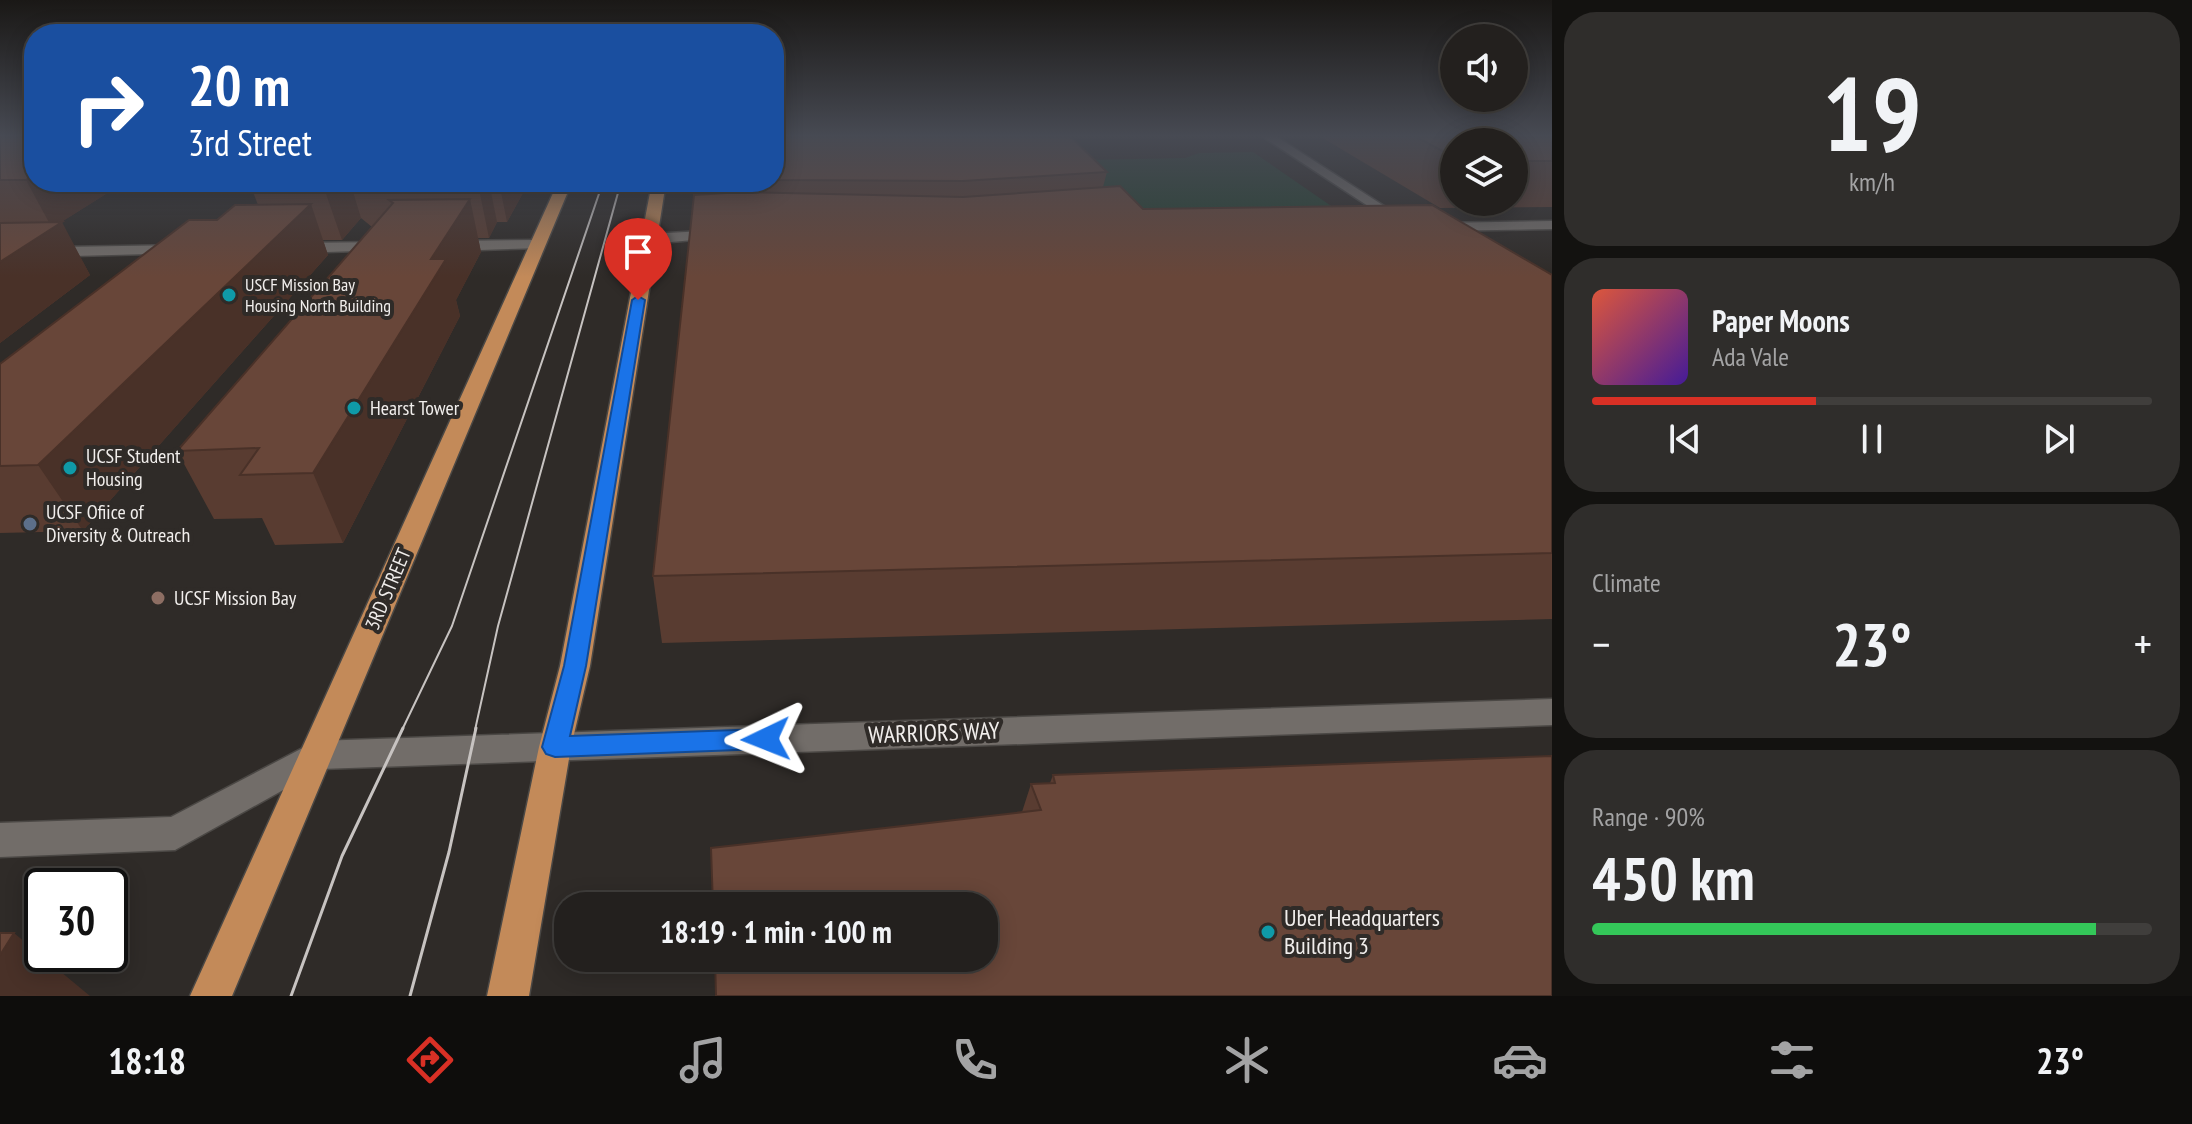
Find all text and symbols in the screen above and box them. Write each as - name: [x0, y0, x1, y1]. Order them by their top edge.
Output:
- map controls: [1440, 24, 1528, 216]
- button: sound: [1440, 24, 1528, 112]
- text: 19: [1822, 45, 1922, 180]
- text: 20 m: [188, 49, 290, 121]
- icon: right: [56, 56, 160, 160]
- text: 3rd Street: [188, 119, 312, 166]
- button: layers: [1440, 128, 1528, 216]
- text: km/h: [1849, 165, 1895, 198]
- pin: [604, 218, 672, 300]
- icon: arrive: [616, 230, 660, 274]
- place label: USCF Mission Bay Housing North Building: [245, 273, 391, 317]
- marker: USCF Mission Bay Housing North Building: [220, 286, 238, 304]
- text: Paper Moons: [1712, 301, 1850, 340]
- text: Ada Vale: [1712, 340, 1789, 373]
- place label: Hearst Tower: [370, 395, 460, 421]
- marker: Hearst Tower: [345, 399, 363, 417]
- icon: previous: [1663, 417, 1707, 461]
- icon: pause: [1850, 417, 1894, 461]
- icon: next: [2037, 417, 2081, 461]
- place label: UCSF Student Housing: [86, 443, 181, 492]
- marker: UCSF Student Housing: [61, 459, 79, 477]
- place label: UCSF Ofiice of Diversity & Outreach: [46, 499, 190, 548]
- marker: UCSF Ofiice of Diversity & Outreach: [21, 515, 39, 533]
- street label: 3RD STREET: [359, 544, 417, 634]
- text: Climate: [1592, 566, 1661, 599]
- place label: UCSF Mission Bay: [174, 585, 297, 611]
- marker: UCSF Mission Bay: [149, 589, 167, 607]
- text: 23°: [1832, 605, 1912, 683]
- text: −: [1592, 615, 1610, 672]
- text: +: [2134, 615, 2152, 672]
- position arrow: [724, 697, 808, 781]
- street label: WARRIORS WAY: [868, 715, 1000, 750]
- text: Range · 90%: [1592, 800, 1705, 833]
- text: 450 km: [1592, 839, 1755, 917]
- speed limit sign: 30: [24, 868, 128, 972]
- place label: Uber Headquarters Building 3: [1284, 902, 1440, 961]
- text: 18:19 · 1 min · 100 m: [660, 912, 892, 951]
- marker: Uber Headquarters Building 3: [1259, 923, 1277, 941]
- icon: directions: [402, 1032, 458, 1088]
- icon: music: [675, 1032, 731, 1088]
- icon: phone: [947, 1032, 1003, 1088]
- icon: climate: [1219, 1032, 1275, 1088]
- icon: car: [1492, 1032, 1548, 1088]
- icon: filters: [1764, 1032, 1820, 1088]
- text: 18:18: [108, 1037, 186, 1084]
- text: 23°: [2036, 1037, 2084, 1084]

